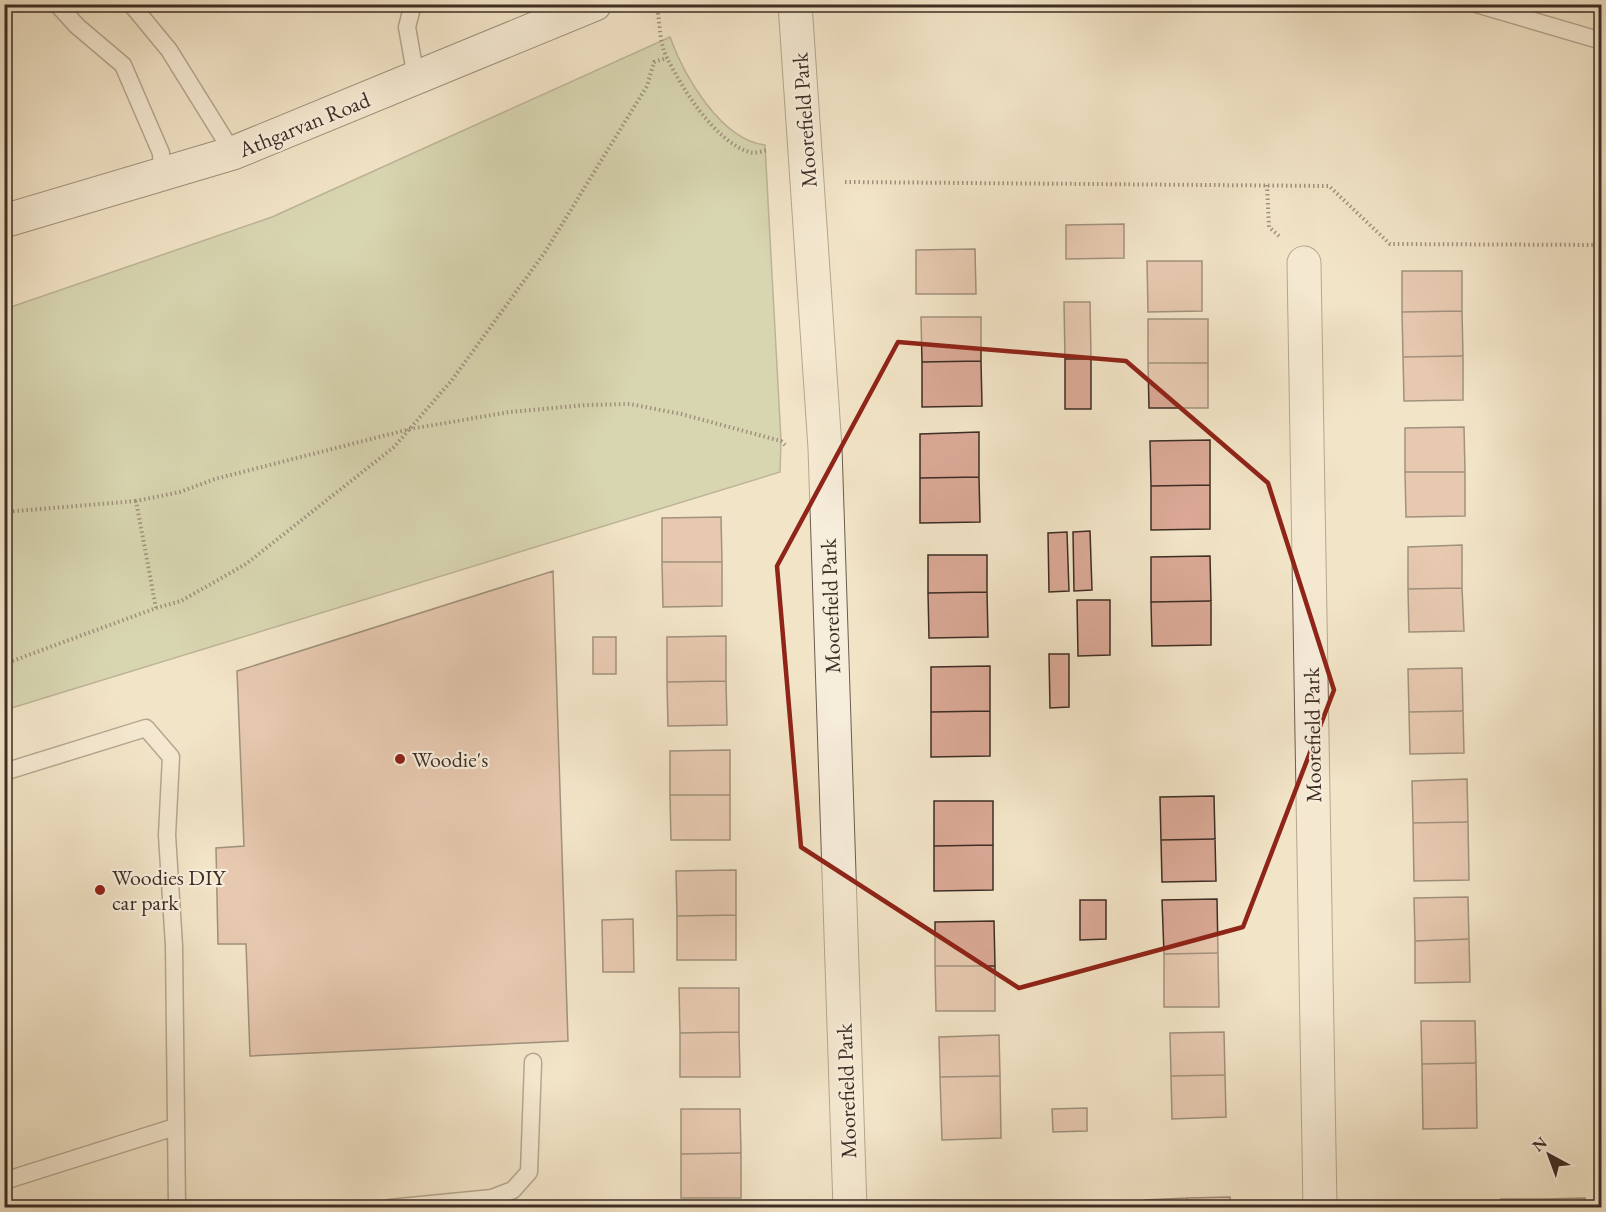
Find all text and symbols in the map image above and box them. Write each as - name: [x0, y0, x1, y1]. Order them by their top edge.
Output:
- street label: Moorefield Park: [785, 51, 824, 188]
- street label: Athgarvan Road: [233, 85, 375, 164]
- street label: Moorefield Park: [814, 537, 847, 674]
- street label: Moorefield Park: [1297, 666, 1328, 803]
- place label: Woodie's: [412, 745, 488, 774]
- marker: Woodie's: [393, 752, 407, 766]
- place label: Woodies DIY car park: [112, 863, 226, 917]
- marker: Woodies DIY car park: [93, 883, 107, 897]
- street label: Moorefield Park: [830, 1022, 863, 1159]
- north arrow: [1519, 1125, 1579, 1185]
- text: N: [1528, 1132, 1551, 1156]

